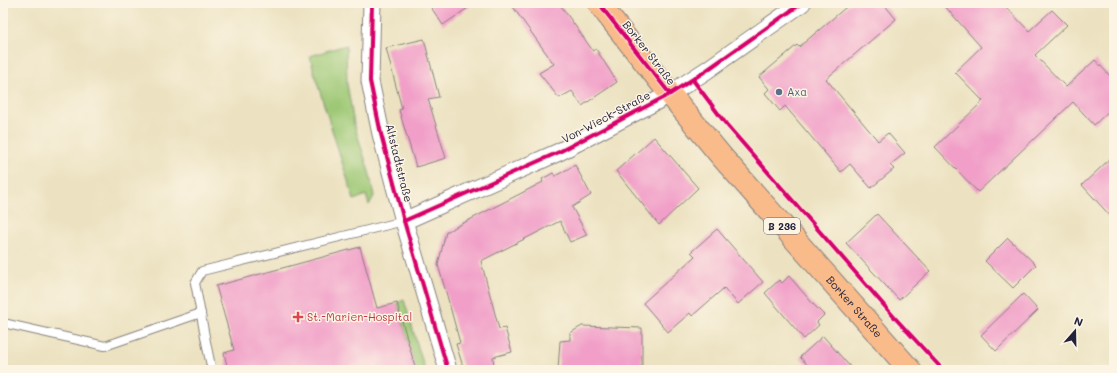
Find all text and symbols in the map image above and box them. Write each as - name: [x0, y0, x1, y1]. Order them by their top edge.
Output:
- street label: Borker Straße: [620, 17, 679, 88]
- place label: Axa: [787, 84, 807, 99]
- street label: Von-Wieck-Straße: [559, 87, 653, 146]
- marker: Axa: [774, 87, 784, 97]
- street label: Altstadtstraße: [382, 122, 417, 204]
- road number: B 236: [764, 218, 800, 234]
- street label: Borker Straße: [823, 272, 886, 341]
- place label: St.-Marien-Hospital: [307, 309, 412, 324]
- marker: St.-Marien-Hospital: [292, 311, 304, 323]
- north arrow: [1055, 311, 1095, 351]
- text: N: [1072, 313, 1085, 330]

